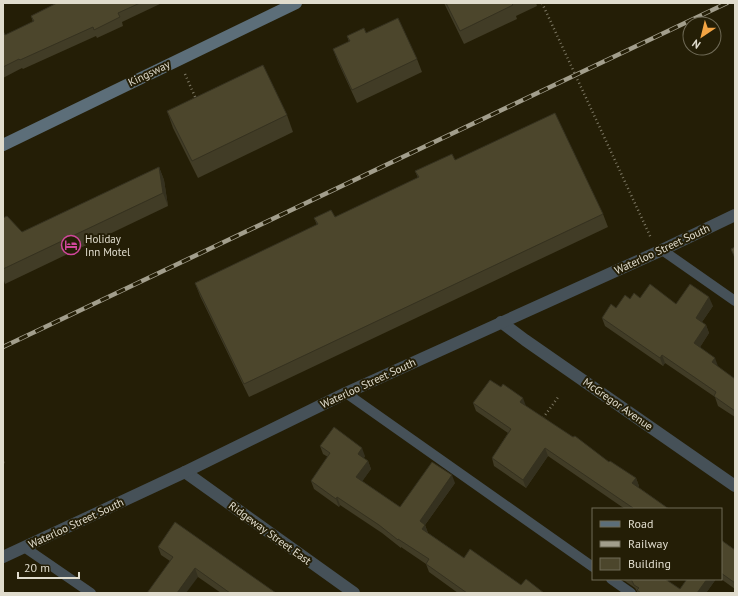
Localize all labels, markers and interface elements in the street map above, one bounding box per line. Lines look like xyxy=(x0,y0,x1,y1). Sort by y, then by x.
north arrow xyxy=(682,16,722,56)
text: N xyxy=(689,36,703,52)
street label: Kingsway xyxy=(126,56,173,89)
street label: Waterloo Street South xyxy=(612,221,712,277)
place label: Holiday Inn Motel xyxy=(85,232,131,259)
hotel icon: Holiday Inn Motel xyxy=(60,234,82,256)
street label: Waterloo Street South xyxy=(318,355,418,411)
street label: McGregor Avenue xyxy=(580,375,656,434)
street label: Waterloo Street South xyxy=(26,495,126,551)
street label: Ridgeway Street East xyxy=(226,498,314,568)
legend xyxy=(592,508,722,580)
text: Road xyxy=(628,516,653,531)
text: Railway xyxy=(628,536,668,551)
scale bar xyxy=(18,554,79,580)
text: Building xyxy=(628,556,671,571)
text: 20 m xyxy=(24,560,50,575)

